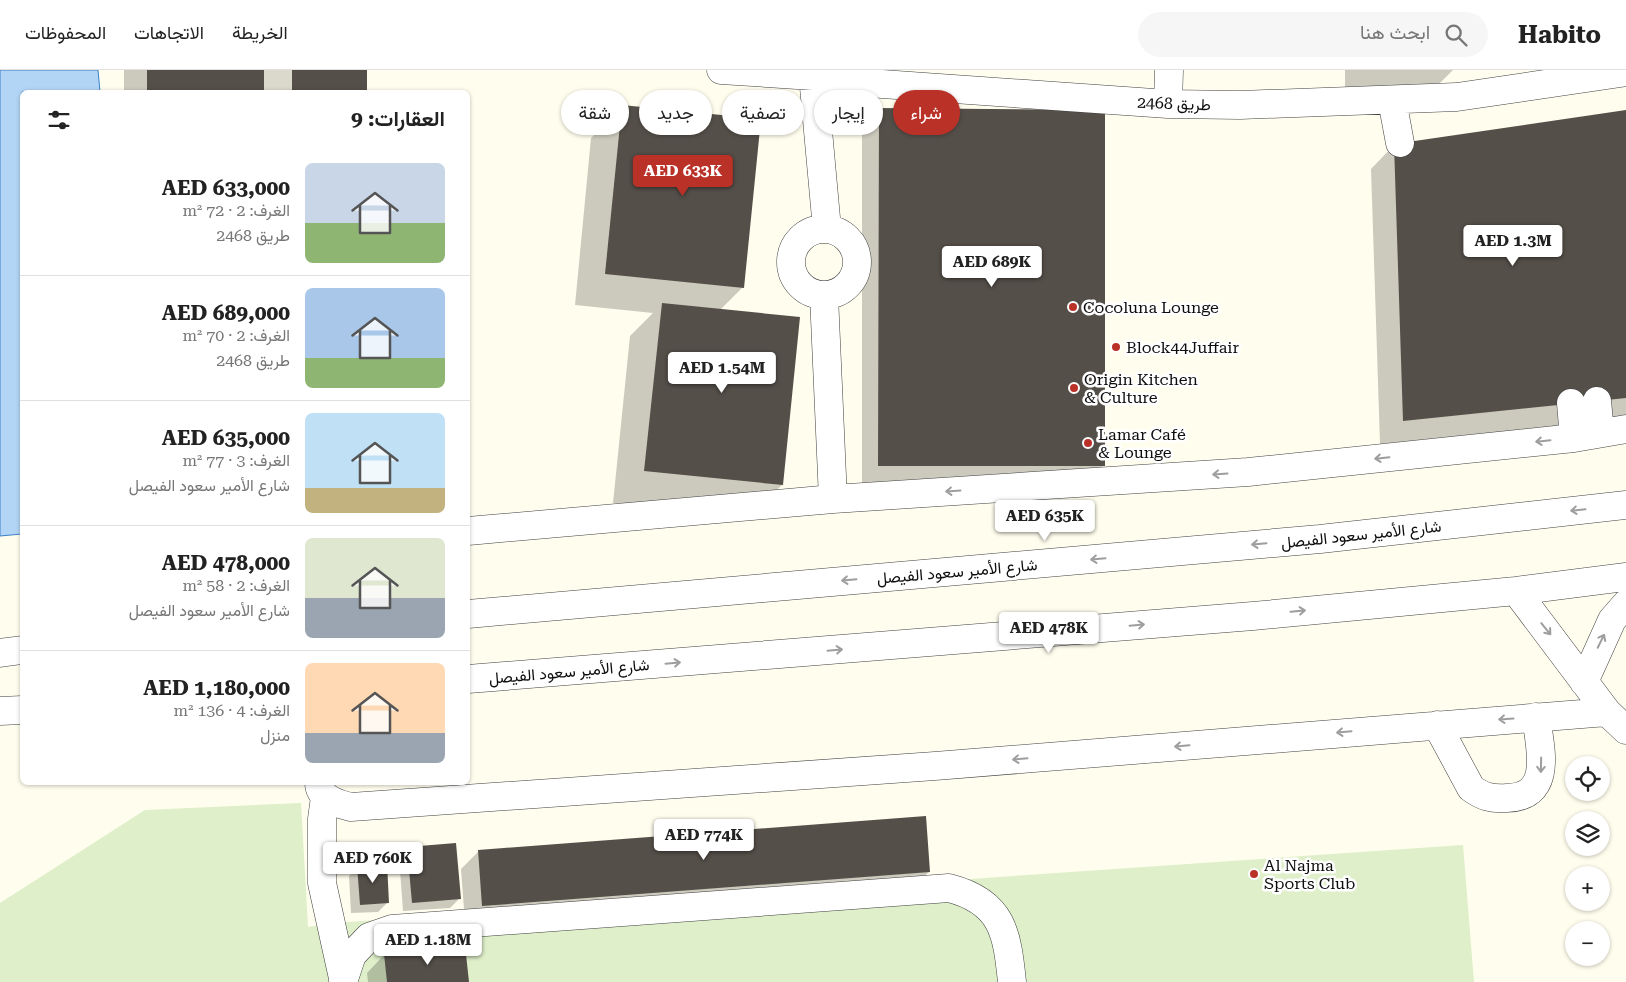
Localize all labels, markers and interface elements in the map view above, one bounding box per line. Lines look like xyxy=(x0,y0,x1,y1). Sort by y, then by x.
search box xyxy=(1138,12,1488,57)
text: ابحث هنا xyxy=(1360,21,1430,44)
icon: search xyxy=(1442,21,1470,49)
text: Habito xyxy=(1518,21,1601,49)
text: المحفوظات xyxy=(25,22,106,43)
text: الاتجاهات xyxy=(134,22,204,43)
text: الخريطة xyxy=(232,22,288,43)
chip: شقة xyxy=(561,90,629,135)
chip: جديد xyxy=(639,90,712,135)
chip: تصفية xyxy=(722,90,804,135)
chip: إيجار xyxy=(814,90,883,135)
chip: شراء xyxy=(893,90,960,135)
street label: طريق 2468 xyxy=(1137,93,1211,115)
icon: filters xyxy=(45,106,73,134)
text: العقارات: 9 xyxy=(351,107,445,131)
pin: AED 633K xyxy=(631,154,735,197)
text: AED 633K xyxy=(644,161,722,180)
text: AED 633,000 xyxy=(162,176,290,200)
icon: home xyxy=(345,183,405,243)
text: الغرف: 2 · 72 m² xyxy=(183,201,290,220)
pin: AED 1.3M xyxy=(1461,224,1565,267)
text: طريق 2468 xyxy=(216,226,290,245)
text: AED 1.3M xyxy=(1474,231,1552,250)
pin: AED 689K xyxy=(940,246,1044,288)
text: AED 689K xyxy=(953,252,1031,271)
place label: Cocoluna Lounge xyxy=(1083,298,1219,317)
text: AED 689,000 xyxy=(162,301,290,325)
marker: Cocoluna Lounge xyxy=(1067,301,1079,313)
icon: home xyxy=(345,308,405,368)
text: الغرف: 2 · 70 m² xyxy=(183,326,290,345)
place label: Block44Juffair xyxy=(1126,338,1239,357)
marker: Block44Juffair xyxy=(1110,341,1122,353)
text: طريق 2468 xyxy=(216,351,290,370)
pin: AED 1.54M xyxy=(665,352,779,394)
text: AED 1.54M xyxy=(679,358,765,377)
place label: Origin Kitchen & Culture xyxy=(1084,370,1198,407)
marker: Origin Kitchen & Culture xyxy=(1068,382,1080,394)
place label: Lamar Café & Lounge xyxy=(1098,425,1186,462)
text: AED 635,000 xyxy=(162,426,290,450)
icon: home xyxy=(345,433,405,493)
one-way arrow xyxy=(1536,436,1552,446)
marker: Lamar Café & Lounge xyxy=(1082,437,1094,449)
text: الغرف: 3 · 77 m² xyxy=(183,451,290,470)
one-way arrow xyxy=(1374,453,1390,463)
one-way arrow xyxy=(1212,469,1228,478)
text: شارع الأمير سعود الفيصل xyxy=(129,476,290,495)
one-way arrow xyxy=(945,487,961,496)
pin: AED 635K xyxy=(993,500,1097,542)
one-way arrow xyxy=(1570,505,1586,515)
text: AED 635K xyxy=(1006,506,1084,525)
street label: شارع الأمير سعود الفيصل xyxy=(1280,517,1442,554)
one-way arrow xyxy=(1252,540,1268,549)
text: AED 478,000 xyxy=(162,551,290,575)
one-way arrow xyxy=(1090,554,1106,563)
street label: شارع الأمير سعود الفيصل xyxy=(876,555,1038,590)
icon: home xyxy=(345,558,405,618)
text: الغرف: 2 · 58 m² xyxy=(183,576,290,595)
one-way arrow xyxy=(841,576,857,585)
text: شارع الأمير سعود الفيصل xyxy=(129,601,290,620)
one-way arrow xyxy=(1290,606,1306,616)
pin: AED 478K xyxy=(997,612,1101,654)
text: AED 478K xyxy=(1010,618,1088,637)
one-way arrow xyxy=(1128,621,1144,630)
one-way arrow xyxy=(1541,623,1552,636)
one-way arrow xyxy=(1597,634,1607,649)
one-way arrow xyxy=(827,645,843,654)
street label: شارع الأمير سعود الفيصل xyxy=(488,655,650,690)
one-way arrow xyxy=(665,658,681,667)
text: AED 1,180,000 xyxy=(143,676,290,700)
icon: home xyxy=(345,683,405,743)
text: الغرف: 4 · 136 m² xyxy=(174,701,290,720)
one-way arrow xyxy=(1498,714,1514,724)
text: منزل xyxy=(260,726,290,745)
one-way arrow xyxy=(1336,727,1352,737)
one-way arrow xyxy=(1174,741,1190,750)
one-way arrow xyxy=(1012,754,1028,764)
map controls xyxy=(1565,756,1610,966)
button: locate xyxy=(1565,756,1610,801)
one-way arrow xyxy=(1536,757,1545,773)
button: layers xyxy=(1565,811,1610,856)
pin: AED 774K xyxy=(652,818,756,861)
text: AED 774K xyxy=(665,825,743,844)
pin: AED 760K xyxy=(321,842,425,884)
text: AED 760K xyxy=(334,848,412,867)
place label: Al Najma Sports Club xyxy=(1264,856,1355,893)
button: + xyxy=(1565,866,1610,911)
marker: Al Najma Sports Club xyxy=(1248,868,1260,880)
button: − xyxy=(1565,921,1610,966)
pin: AED 1.18M xyxy=(371,924,485,966)
text: AED 1.18M xyxy=(385,930,471,949)

